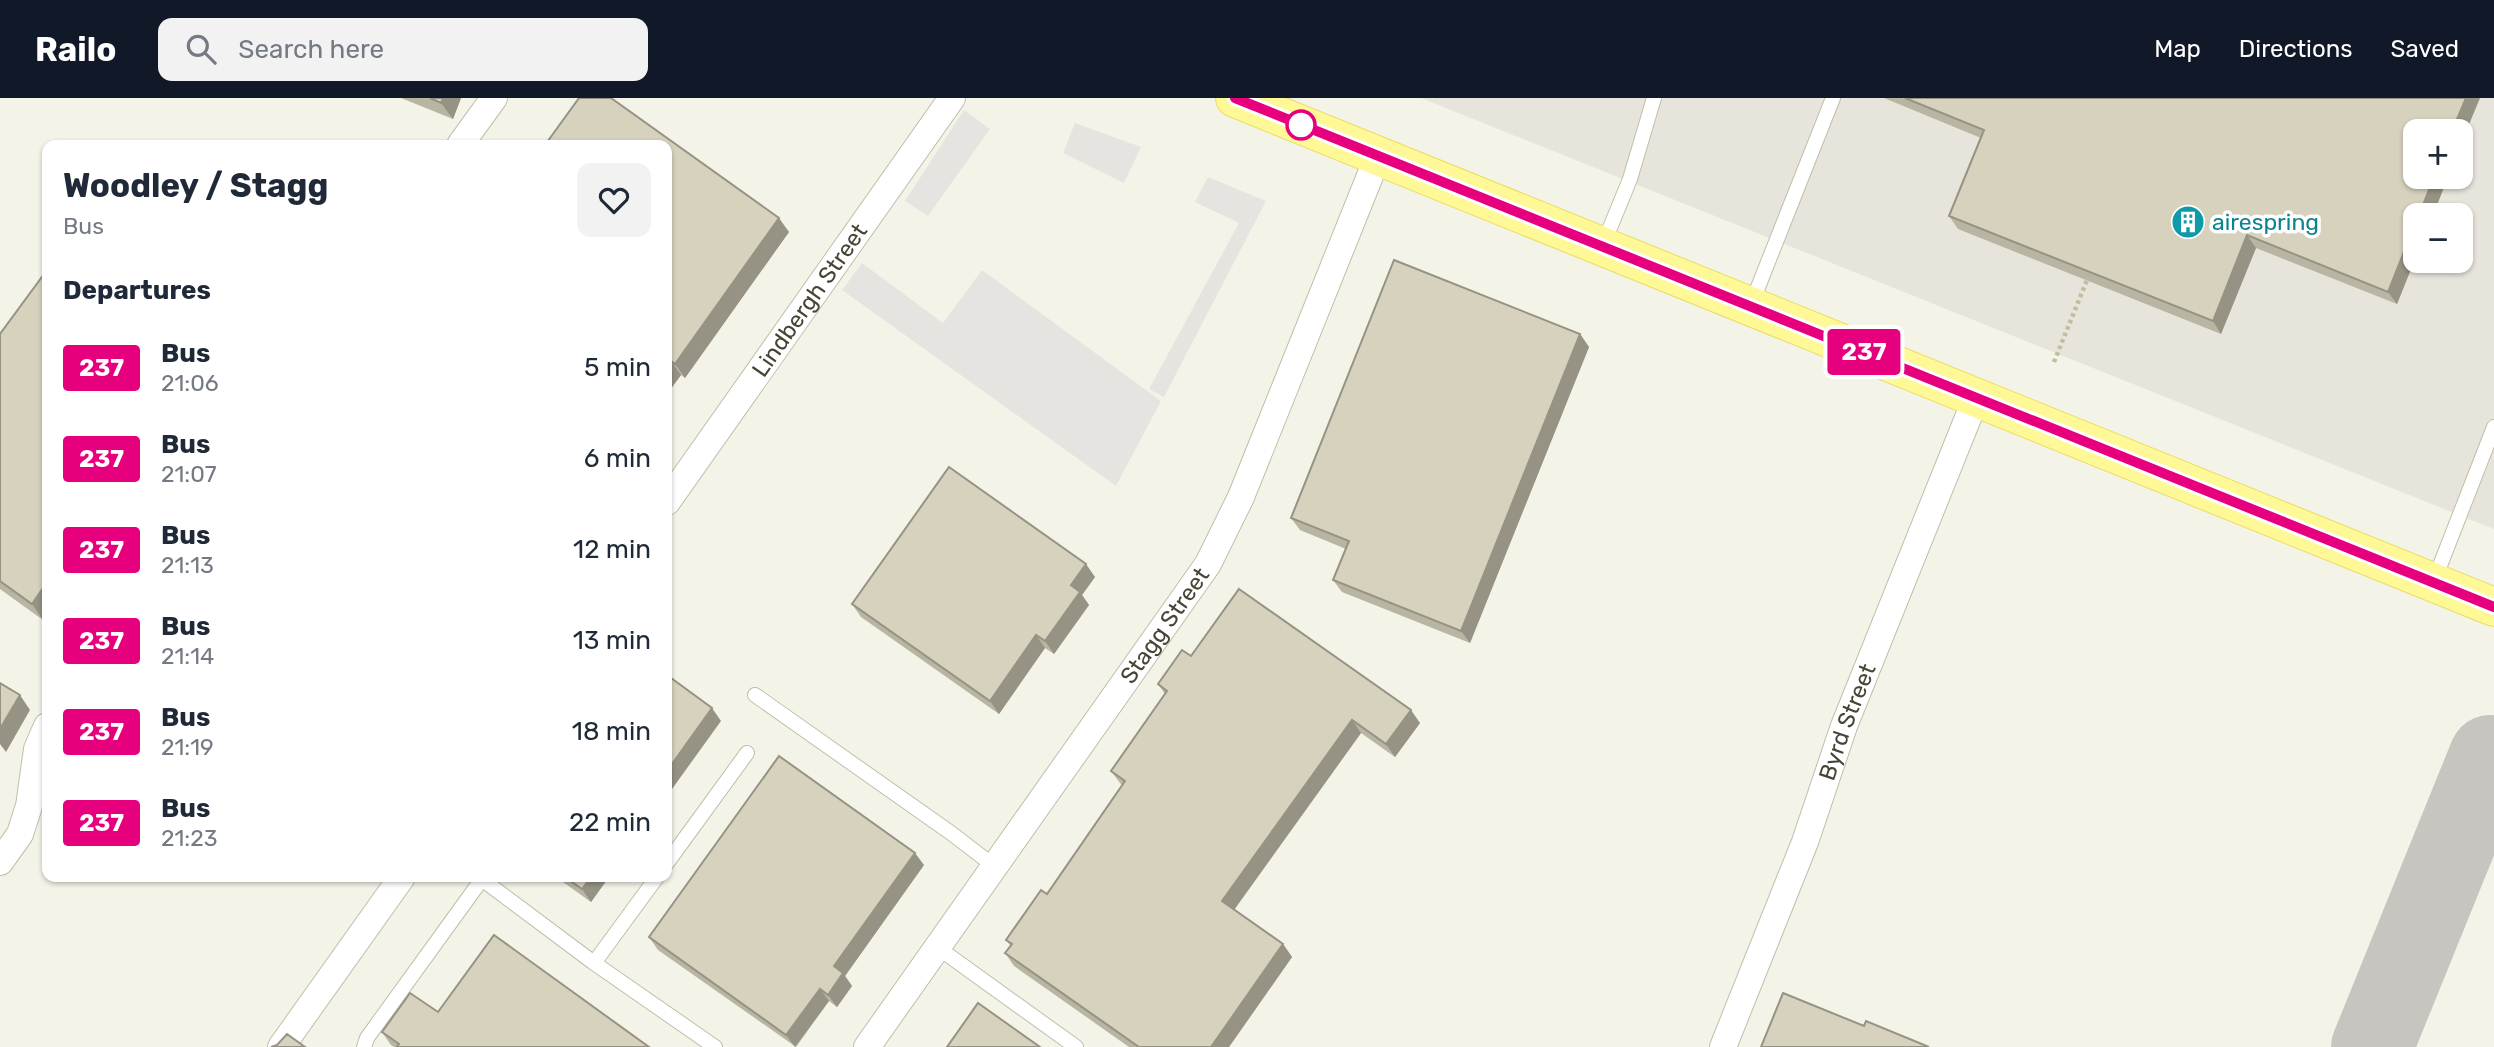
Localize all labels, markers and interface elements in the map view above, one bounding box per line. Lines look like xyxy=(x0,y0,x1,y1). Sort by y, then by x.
search box xyxy=(158,18,648,81)
text: Railo xyxy=(35,30,116,69)
icon: search xyxy=(182,30,220,68)
text: Search here xyxy=(238,34,384,65)
text: Map xyxy=(2154,35,2201,63)
text: Directions xyxy=(2239,35,2352,63)
text: Saved xyxy=(2390,35,2459,63)
unlabelled marker xyxy=(1286,110,1316,140)
map controls xyxy=(2403,119,2473,273)
button: + xyxy=(2403,119,2473,189)
button: heart xyxy=(577,163,651,237)
text: Woodley / Stagg xyxy=(63,166,328,205)
building icon: airespring xyxy=(2169,203,2207,241)
button: − xyxy=(2403,203,2473,273)
place label: airespring xyxy=(2212,208,2319,236)
text: Bus xyxy=(63,212,104,240)
street label: Lindbergh Street xyxy=(746,218,873,382)
text: Departures xyxy=(63,275,211,306)
line badge: 237 xyxy=(1824,329,1904,375)
text: Bus xyxy=(161,338,210,369)
text: 237 xyxy=(1841,338,1887,366)
text: 5 min xyxy=(584,352,651,383)
text: 237 xyxy=(79,354,124,382)
text: 21:06 xyxy=(161,369,219,397)
text: Bus xyxy=(161,429,210,460)
text: 6 min xyxy=(584,443,651,474)
text: 237 xyxy=(79,445,124,473)
text: 21:07 xyxy=(161,460,217,488)
text: Bus xyxy=(161,520,210,551)
text: 12 min xyxy=(573,534,651,565)
text: 237 xyxy=(79,536,124,564)
text: 21:13 xyxy=(161,551,214,579)
street label: Stagg Street xyxy=(1114,562,1215,689)
text: Bus xyxy=(161,611,210,642)
text: 13 min xyxy=(573,625,651,656)
text: 237 xyxy=(79,627,124,655)
text: 21:14 xyxy=(161,642,214,670)
street label: Byrd Street xyxy=(1813,659,1882,784)
text: Bus xyxy=(161,702,210,733)
text: 18 min xyxy=(572,716,651,747)
text: 237 xyxy=(79,718,124,746)
text: 21:19 xyxy=(161,733,214,761)
text: Bus xyxy=(161,793,210,824)
text: 22 min xyxy=(569,807,651,838)
text: 237 xyxy=(79,809,124,837)
text: 21:23 xyxy=(161,824,218,852)

